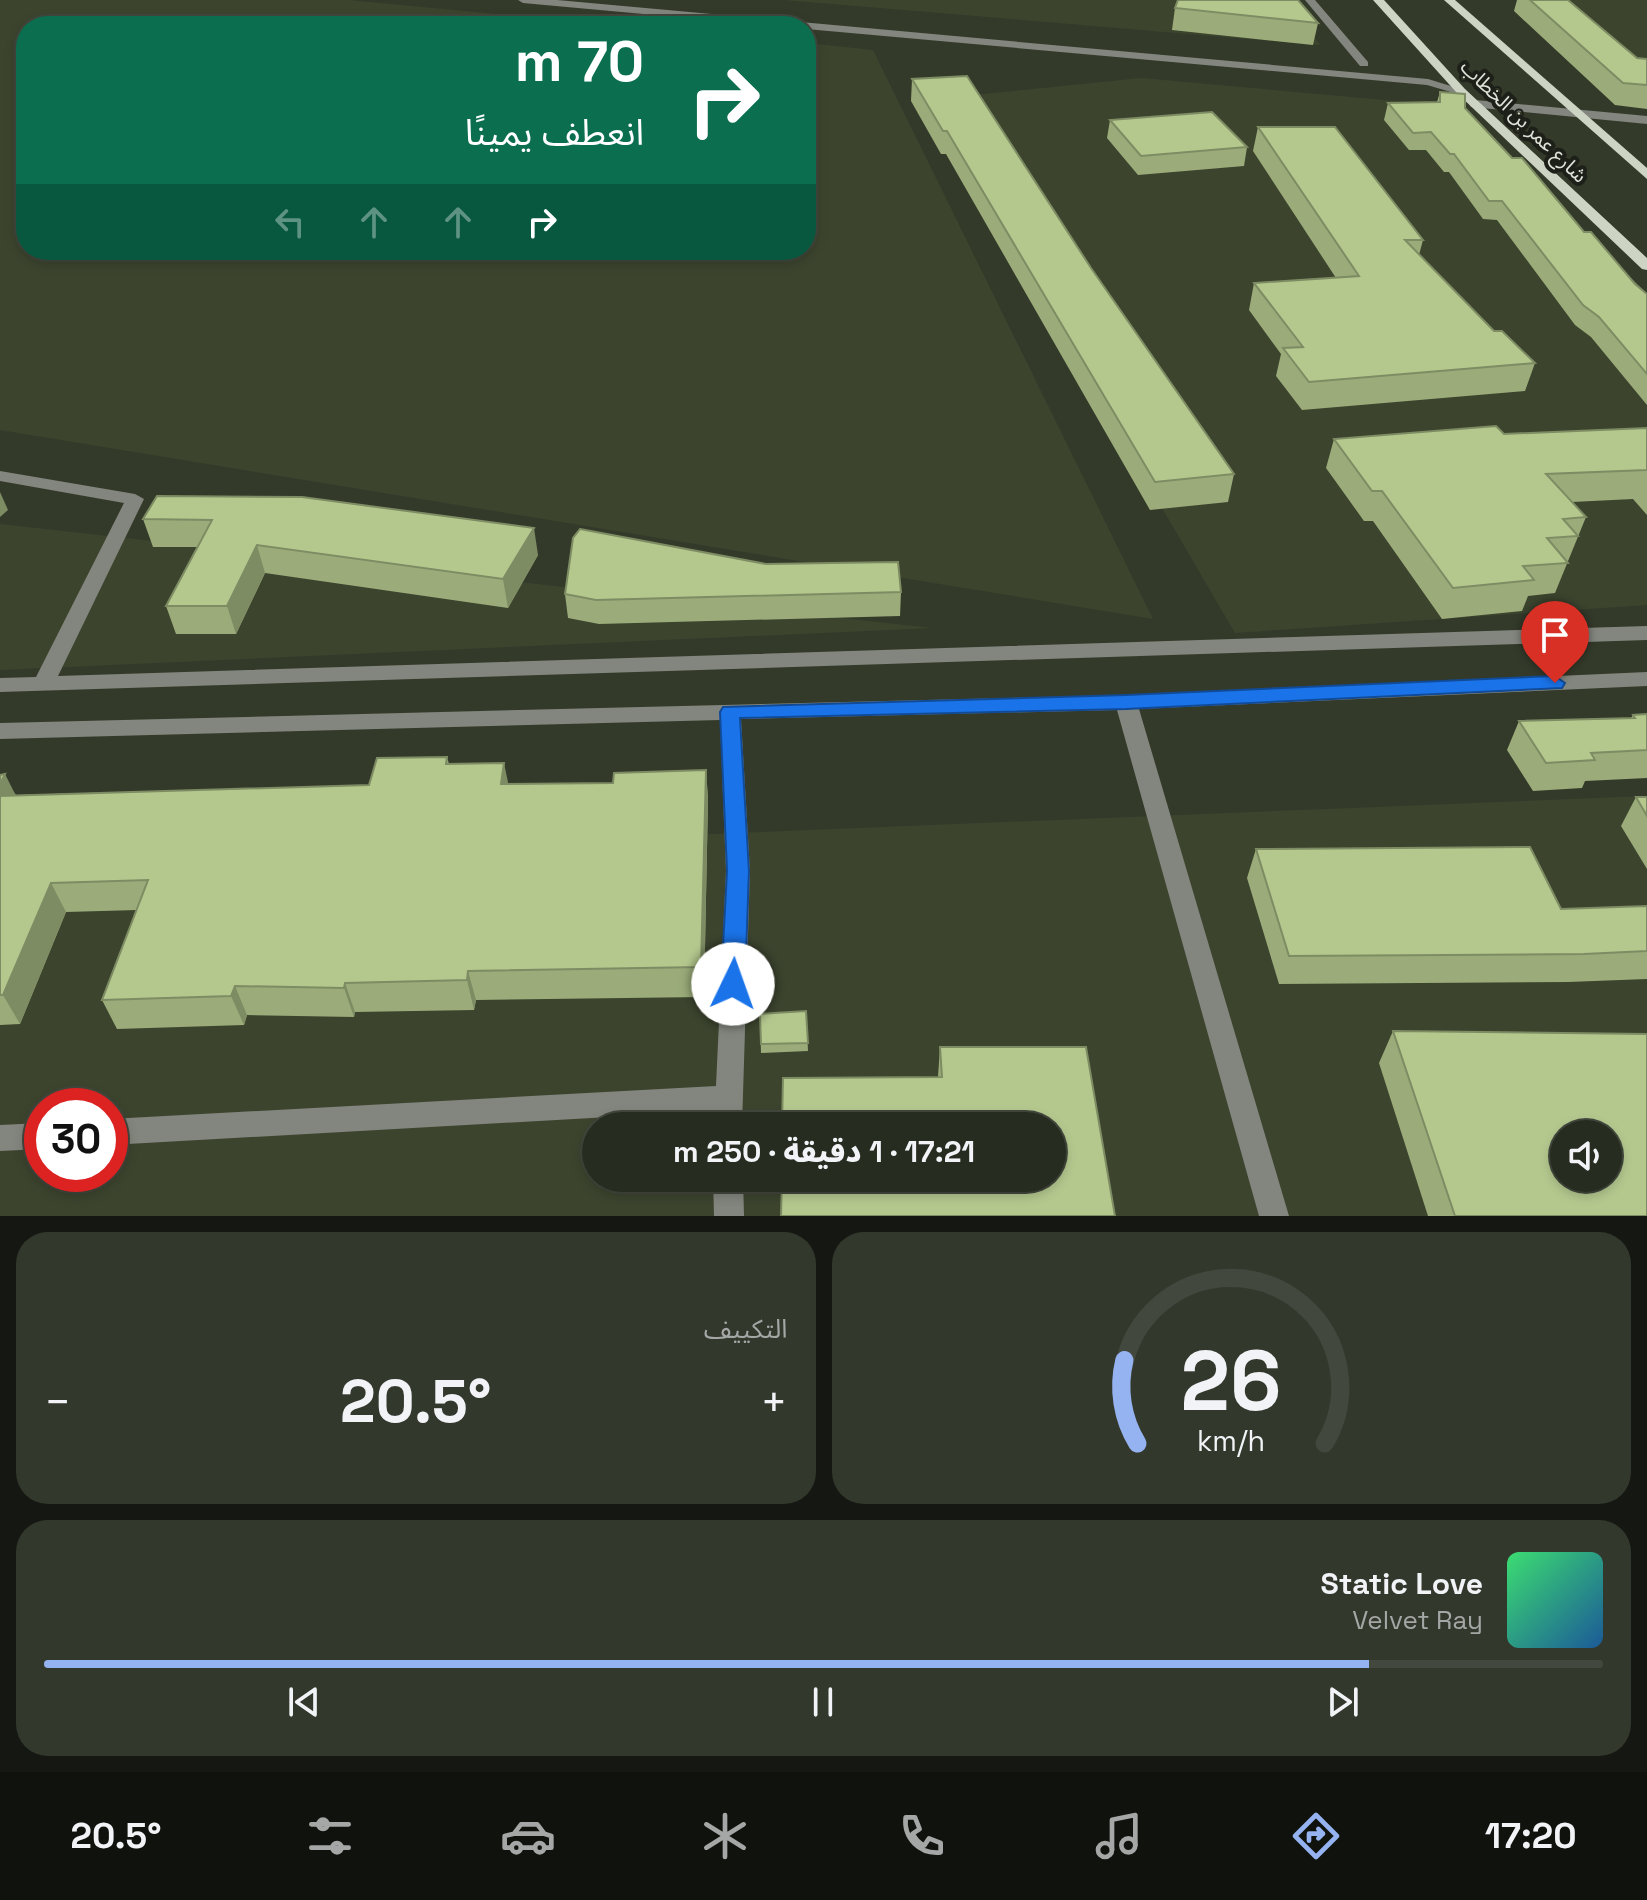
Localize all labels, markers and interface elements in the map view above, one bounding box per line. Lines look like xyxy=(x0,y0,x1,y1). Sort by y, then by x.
text: 70 m xyxy=(515,26,644,97)
icon: right xyxy=(672,48,776,152)
street label: شارع عمر بن الخطاب xyxy=(1454,54,1593,190)
text: انعطف يمينًا xyxy=(465,110,644,156)
icon: left xyxy=(268,200,312,244)
icon: ahead xyxy=(352,200,396,244)
icon: ahead xyxy=(436,200,480,244)
icon: right xyxy=(520,200,564,244)
pin xyxy=(1521,601,1589,683)
icon: arrive xyxy=(1533,613,1577,657)
position arrow xyxy=(691,942,775,1026)
speed limit sign: 30 xyxy=(24,1088,128,1192)
map controls xyxy=(1550,1120,1622,1192)
button: sound xyxy=(1550,1120,1622,1192)
text: 17:21 · 1 دقيقة · 250 m xyxy=(673,1132,975,1171)
text: التكييف xyxy=(704,1312,788,1346)
text: 26 xyxy=(1181,1328,1282,1434)
text: 20.5° xyxy=(340,1363,491,1440)
text: − xyxy=(44,1374,71,1430)
text: + xyxy=(760,1374,787,1430)
text: km/h xyxy=(1197,1423,1265,1459)
text: Static Love xyxy=(1320,1564,1483,1603)
text: Velvet Ray xyxy=(1352,1603,1483,1637)
icon: previous xyxy=(282,1680,326,1724)
icon: pause xyxy=(801,1680,845,1724)
icon: next xyxy=(1321,1680,1365,1724)
icon: filters xyxy=(302,1808,358,1864)
icon: car xyxy=(500,1808,556,1864)
icon: climate xyxy=(697,1808,753,1864)
icon: phone xyxy=(894,1808,950,1864)
icon: music xyxy=(1091,1808,1147,1864)
icon: directions xyxy=(1288,1808,1344,1864)
text: 20.5° xyxy=(71,1813,161,1859)
text: 17:20 xyxy=(1485,1813,1576,1859)

